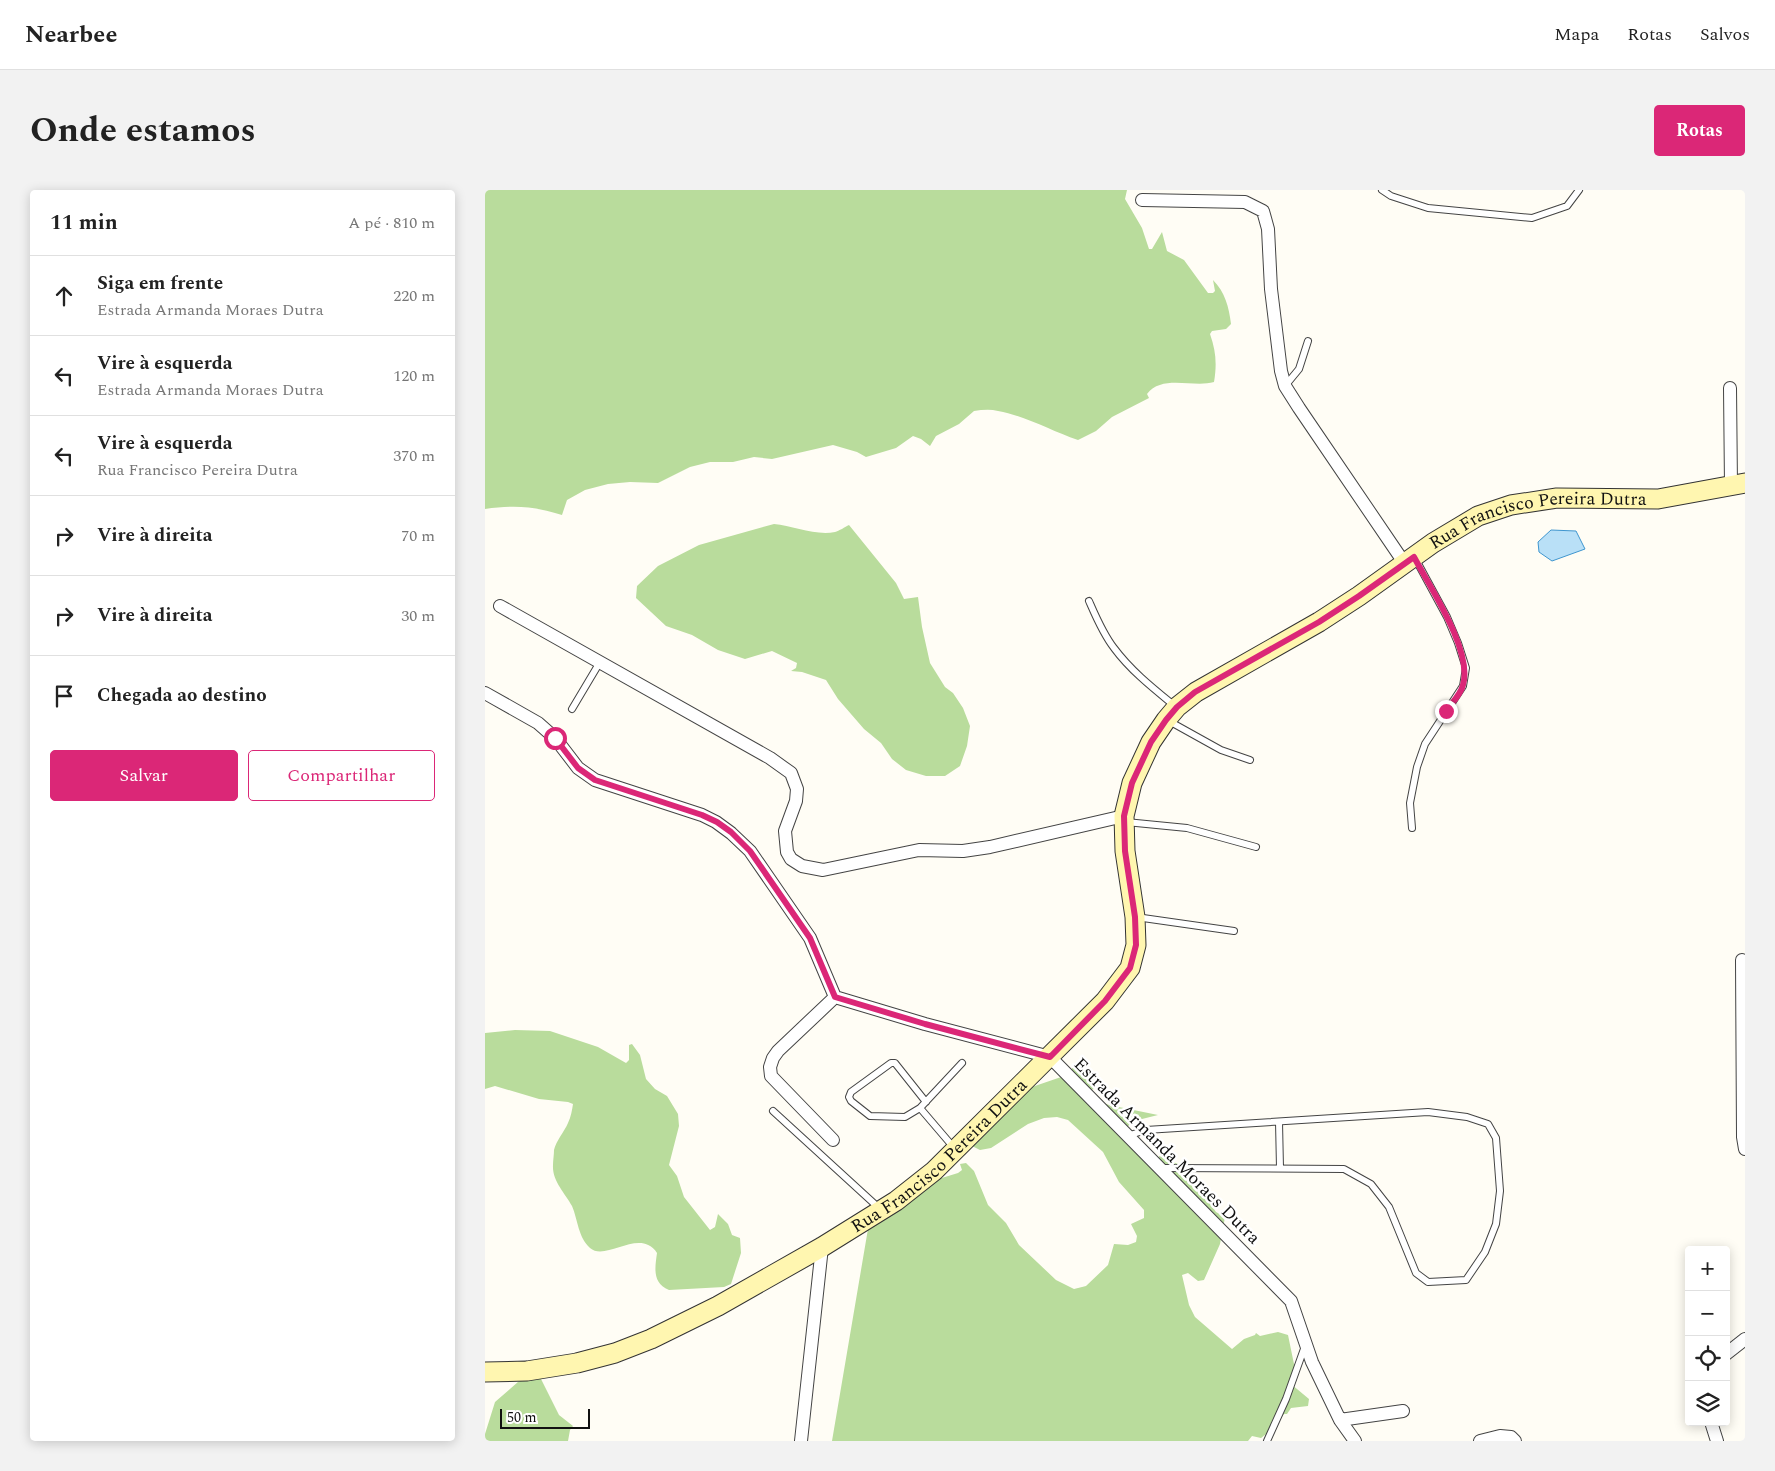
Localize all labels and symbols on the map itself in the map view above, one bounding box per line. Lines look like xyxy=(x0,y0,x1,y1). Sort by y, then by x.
street label: Rua Francisco Pereira Dutra xyxy=(1424,485,1647,556)
route end xyxy=(1435,700,1458,723)
route start xyxy=(544,727,567,750)
street label: Estrada Armanda Moraes Dutra xyxy=(1067,1051,1267,1251)
street label: Rua Francisco Pereira Dutra xyxy=(846,1072,1034,1239)
scale bar xyxy=(500,1406,590,1429)

